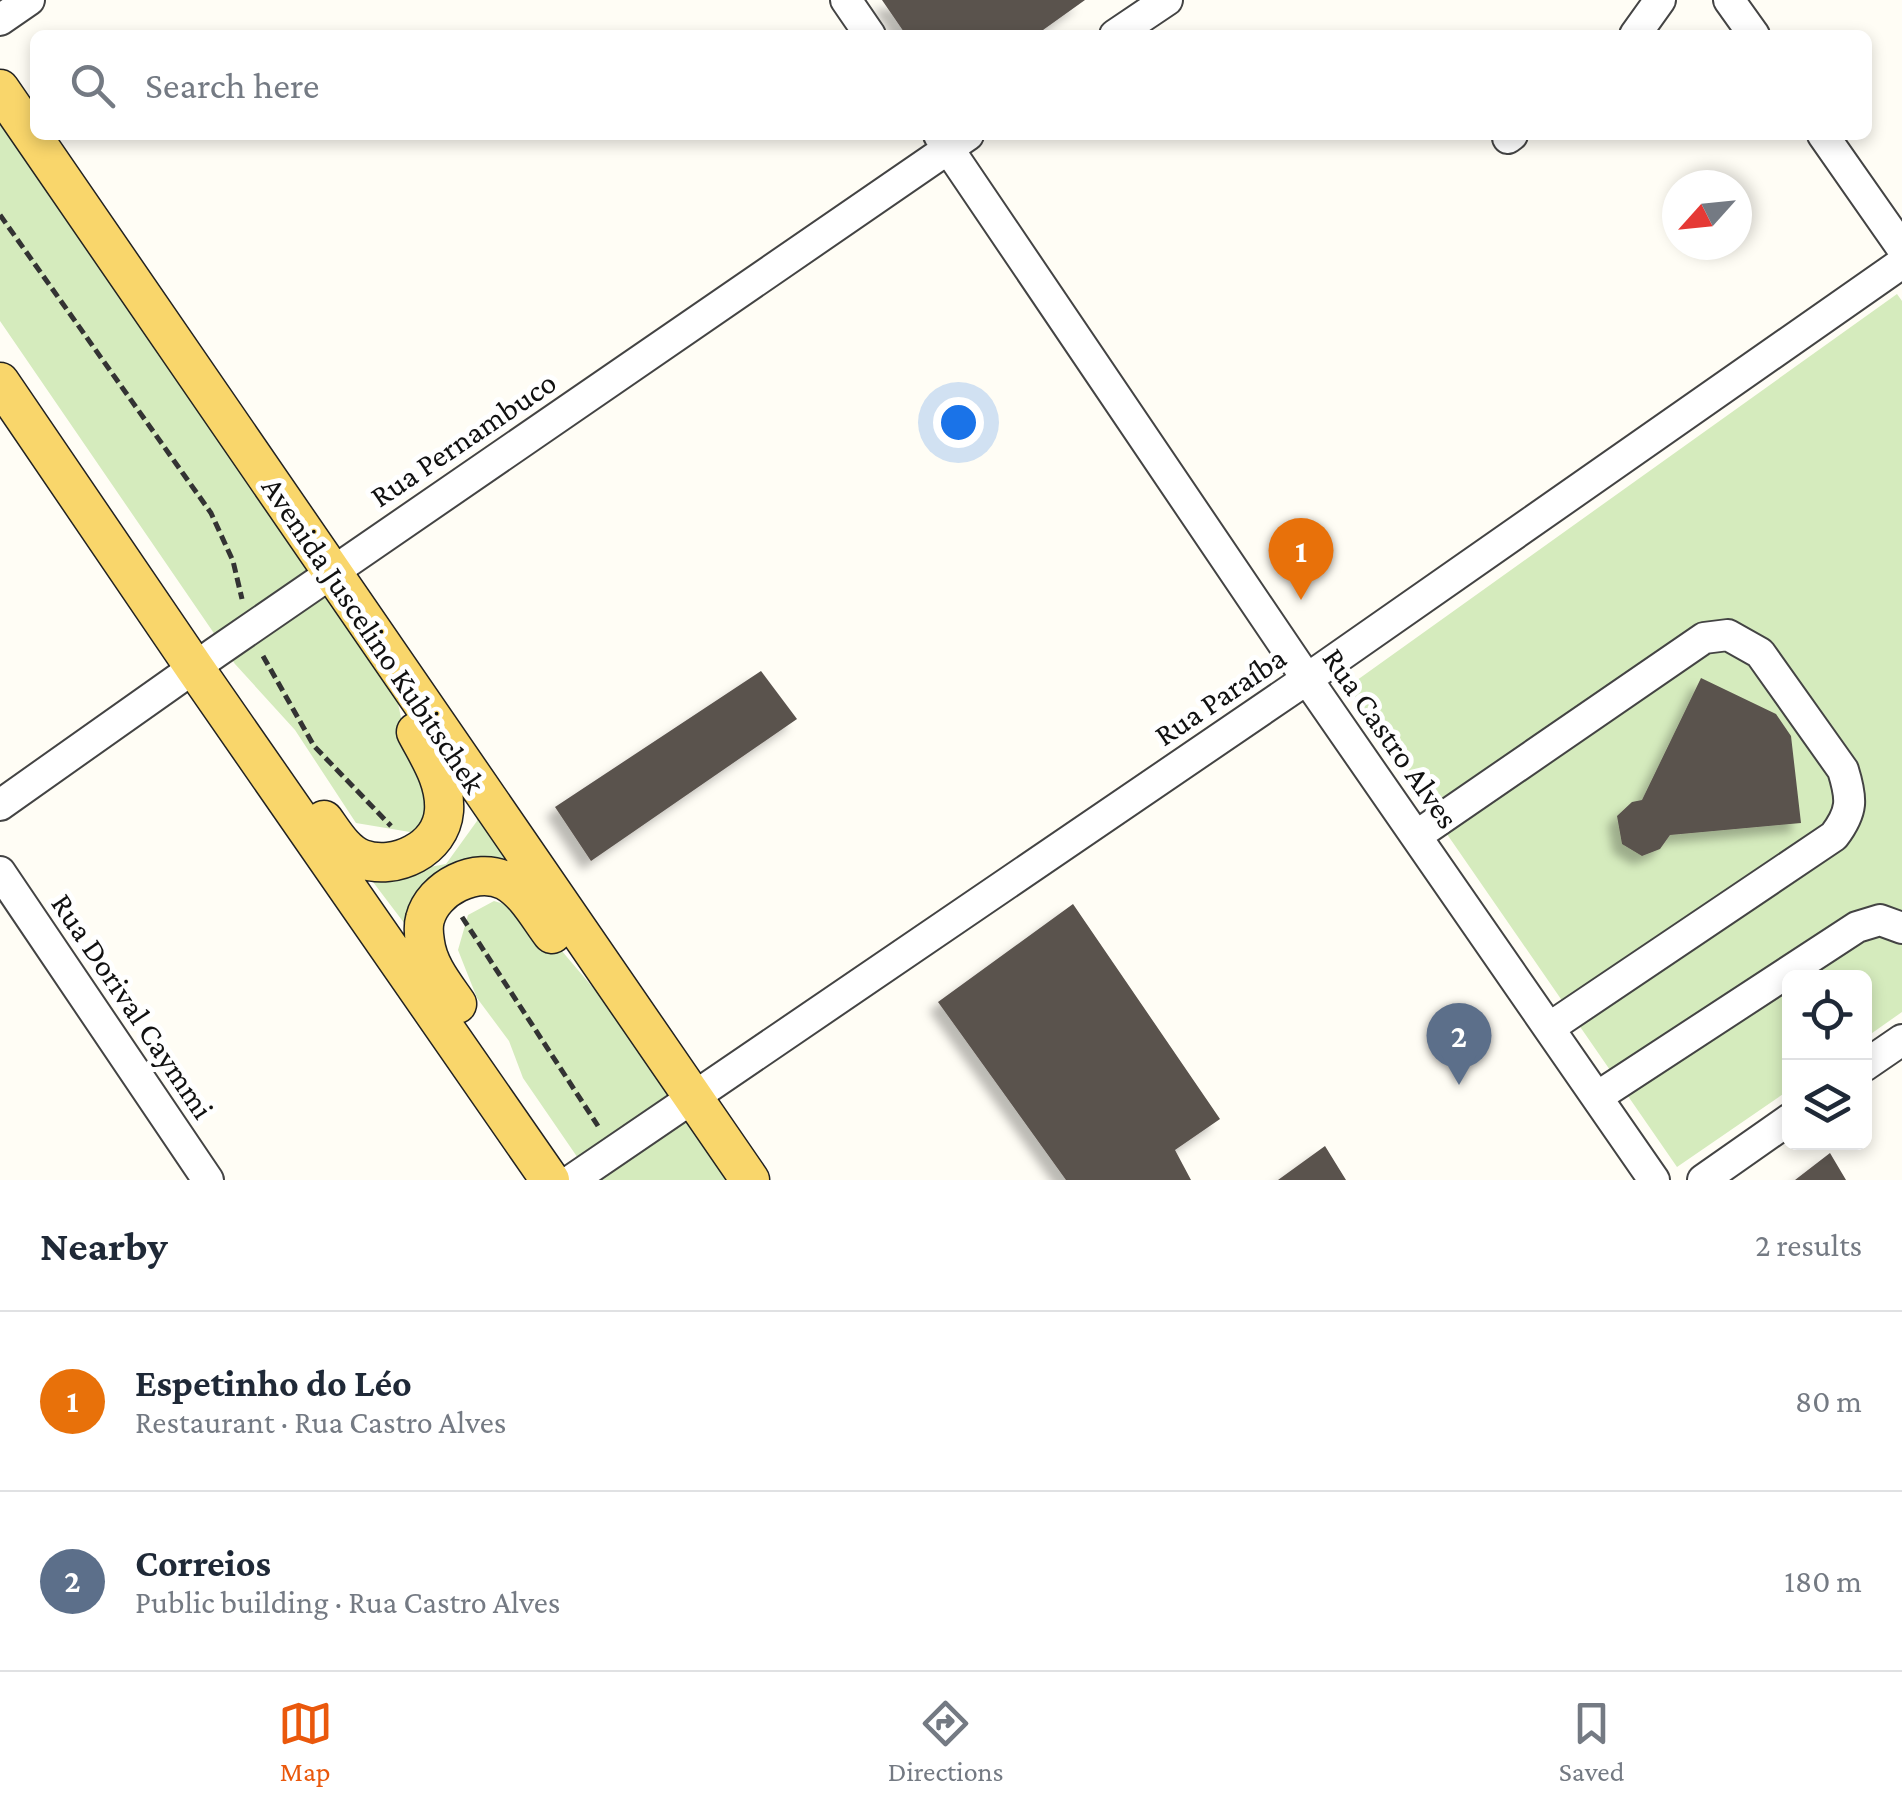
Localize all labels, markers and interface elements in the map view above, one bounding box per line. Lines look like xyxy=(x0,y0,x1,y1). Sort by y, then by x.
search box xyxy=(30,30,1872,140)
icon: search xyxy=(65,58,120,113)
text: Search here xyxy=(145,64,319,106)
north arrow xyxy=(1662,170,1752,260)
street label: Rua Pernambuco xyxy=(363,364,563,514)
your location xyxy=(933,397,984,448)
street label: Avenida Juscelino Kubitschek xyxy=(255,470,494,801)
pin: 1 xyxy=(1268,518,1334,600)
street label: Rua Paraíba xyxy=(1147,639,1293,753)
street label: Rua Castro Alves xyxy=(1315,641,1467,835)
street label: Rua Dorival Caymmi xyxy=(44,887,222,1125)
map controls xyxy=(1782,970,1872,1150)
button: locate xyxy=(1782,970,1872,1060)
pin: 2 xyxy=(1426,1002,1492,1085)
button: layers xyxy=(1782,1060,1872,1150)
text: Nearby xyxy=(40,1222,168,1269)
text: 2 results xyxy=(1755,1227,1862,1263)
text: Espetinho do Léo xyxy=(135,1362,412,1404)
text: 1 xyxy=(67,1383,78,1419)
text: 80 m xyxy=(1795,1383,1862,1419)
text: Restaurant · Rua Castro Alves xyxy=(135,1404,506,1440)
text: Correios xyxy=(135,1542,271,1584)
text: 2 xyxy=(64,1563,81,1599)
text: 180 m xyxy=(1784,1563,1862,1599)
text: Public building · Rua Castro Alves xyxy=(135,1584,560,1620)
tab: Map xyxy=(278,1696,333,1787)
tab: Directions xyxy=(888,1696,1004,1787)
tab: Saved xyxy=(1559,1696,1624,1787)

